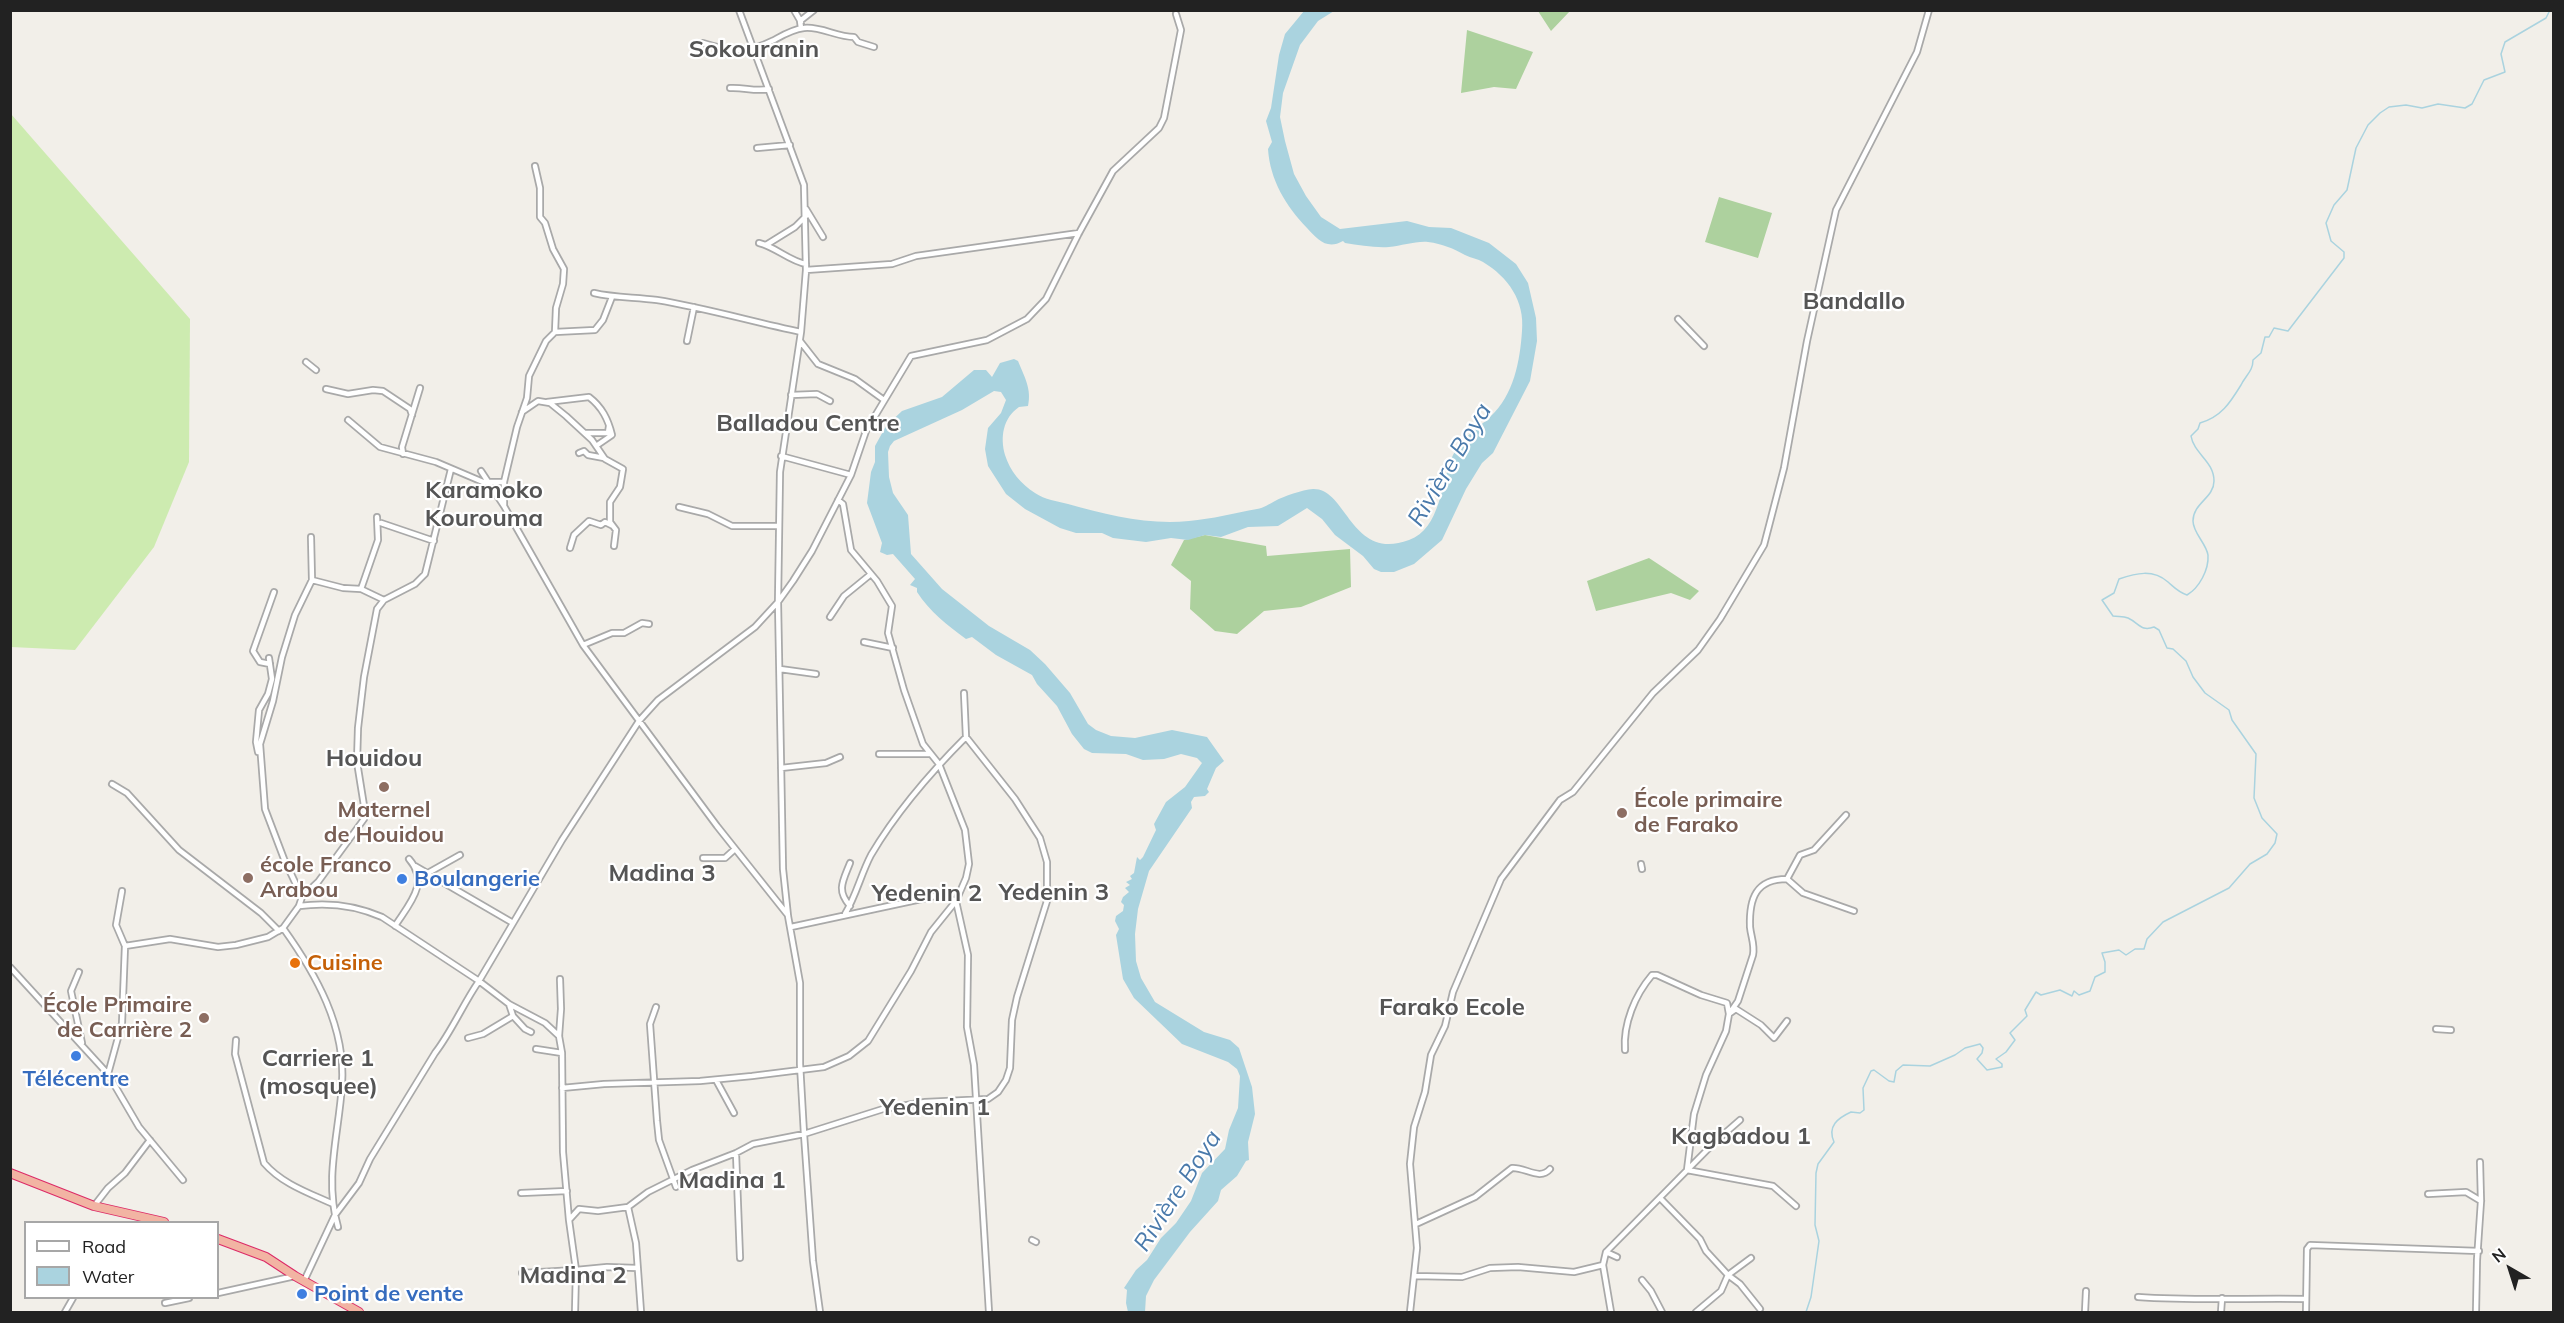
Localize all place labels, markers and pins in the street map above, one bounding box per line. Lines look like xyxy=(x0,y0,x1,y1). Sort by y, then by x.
marker: Maternel de Houidou xyxy=(377,780,391,794)
place label: École primaire de Farako xyxy=(1634,787,1782,838)
place label: Maternel de Houidou xyxy=(324,797,444,848)
marker: École primaire de Farako xyxy=(1615,806,1629,820)
place label: école Franco Arabou xyxy=(260,852,391,903)
place label: Boulangerie xyxy=(414,866,540,892)
marker: école Franco Arabou xyxy=(241,871,255,885)
marker: Boulangerie xyxy=(395,872,409,886)
place label: Cuisine xyxy=(307,950,383,976)
marker: Cuisine xyxy=(288,956,302,970)
place label: École Primaire de Carrière 2 xyxy=(43,992,192,1044)
marker: École Primaire de Carrière 2 xyxy=(197,1011,211,1025)
marker: Télécentre xyxy=(69,1049,83,1063)
place label: Télécentre xyxy=(23,1066,129,1092)
place label: Point de vente xyxy=(314,1281,464,1307)
marker: Point de vente xyxy=(295,1287,309,1301)

